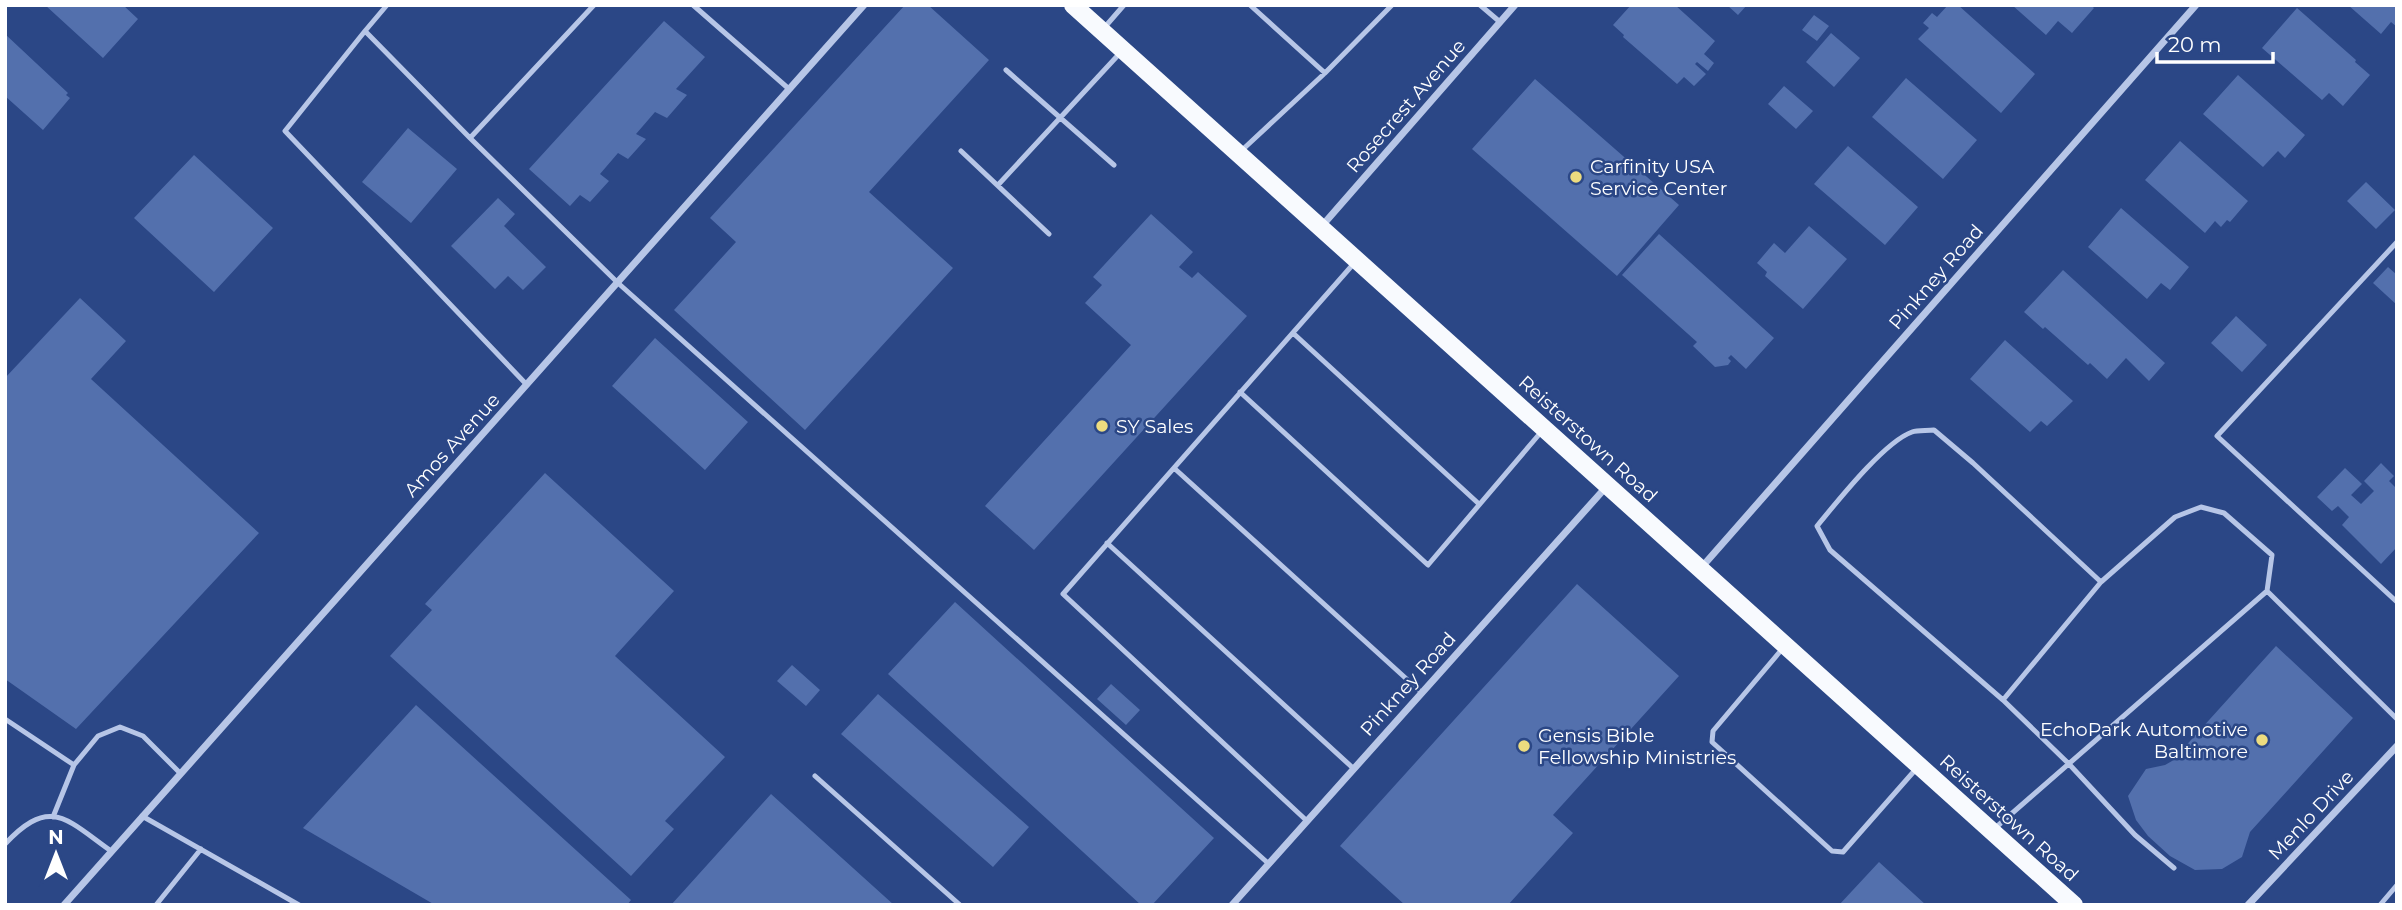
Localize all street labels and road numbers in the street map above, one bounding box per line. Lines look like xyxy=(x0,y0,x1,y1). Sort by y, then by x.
street label: Rosecrest Avenue xyxy=(1342,34,1470,178)
street label: Pinkney Road xyxy=(1884,220,1988,334)
street label: Reisterstown Road xyxy=(1514,371,1662,507)
street label: Amos Avenue xyxy=(399,388,505,502)
street label: Pinkney Road xyxy=(1355,627,1461,741)
street label: Reisterstown Road xyxy=(1935,750,2083,886)
street label: Menlo Drive xyxy=(2264,765,2358,865)

